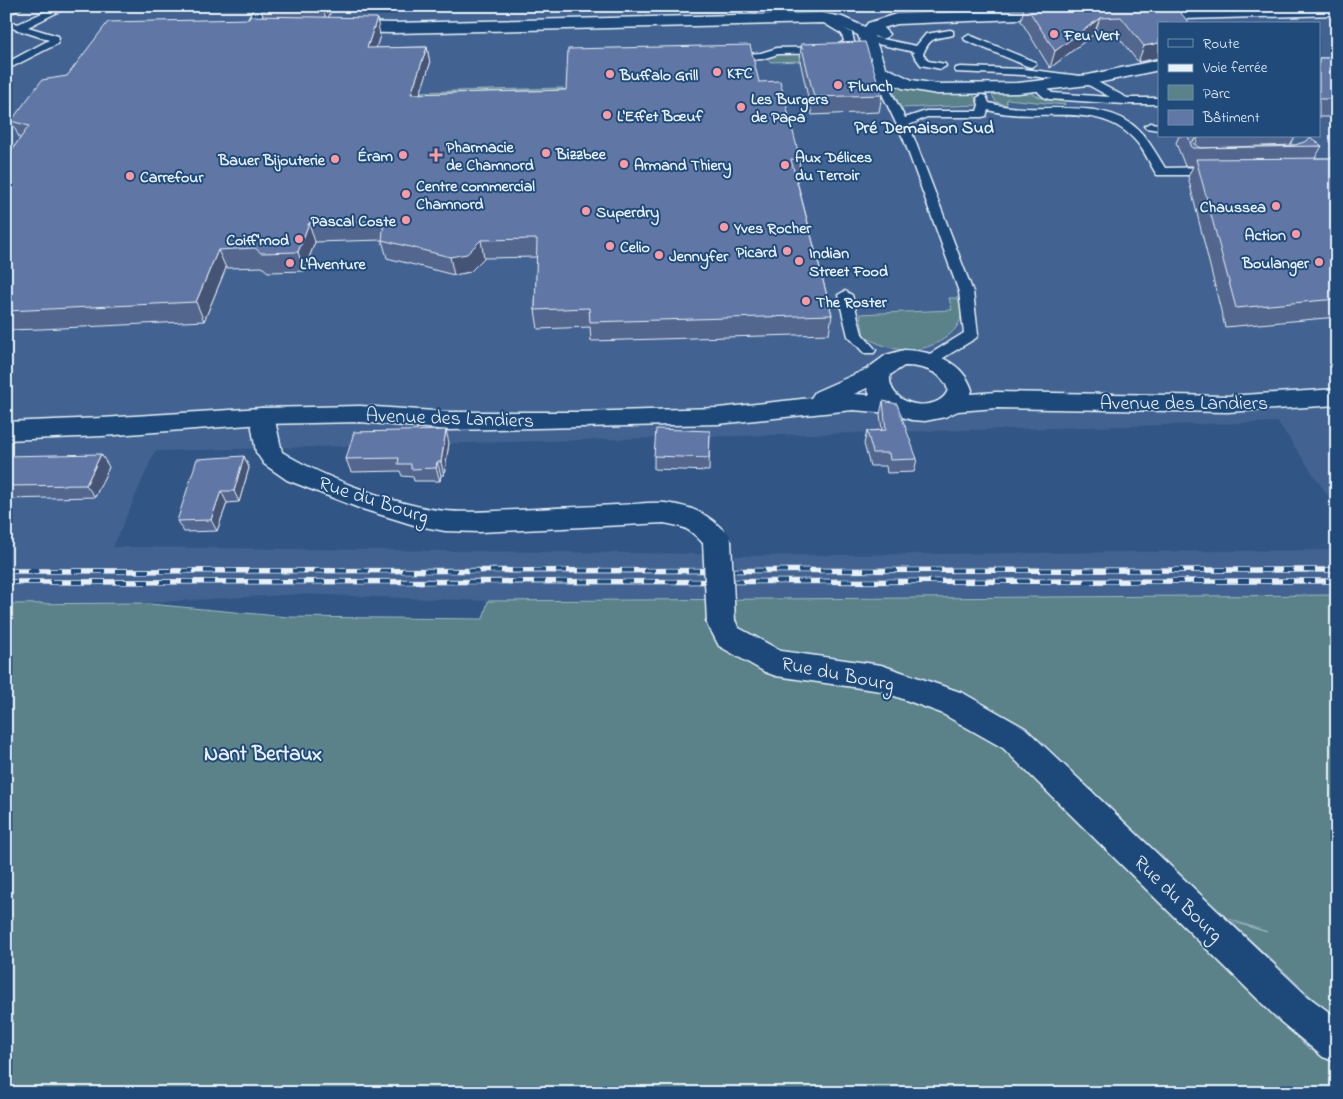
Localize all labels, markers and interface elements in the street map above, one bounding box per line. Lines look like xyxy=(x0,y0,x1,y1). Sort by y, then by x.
legend xyxy=(1158,22,1320,138)
place label: Feu Vert xyxy=(1063,24,1120,48)
marker: Feu Vert xyxy=(1048,28,1060,40)
text: Route xyxy=(1203,33,1240,55)
text: Voie ferrée xyxy=(1202,57,1268,79)
place label: KFC xyxy=(727,62,753,86)
place label: Buffalo Grill xyxy=(619,64,699,88)
marker: KFC xyxy=(711,66,723,78)
marker: Buffalo Grill xyxy=(604,68,616,80)
place label: Flunch xyxy=(847,75,893,99)
marker: Flunch xyxy=(832,79,844,91)
text: Parc xyxy=(1203,83,1231,105)
place label: Les Burgers de Papa xyxy=(751,88,829,130)
marker: Les Burgers de Papa xyxy=(735,101,747,113)
place label: L'Effet Bœuf xyxy=(617,105,704,129)
text: Bâtiment xyxy=(1202,107,1260,129)
marker: L'Effet Bœuf xyxy=(601,109,613,121)
district label: Pré Demaison Sud xyxy=(854,116,995,142)
place label: Pharmacie de Chamnord xyxy=(446,136,534,178)
place label: Bizzbee xyxy=(555,143,607,167)
place label: Éram xyxy=(357,145,394,169)
place label: Aux Délices du Terroir xyxy=(795,146,872,188)
marker: Bizzbee xyxy=(540,147,552,159)
place label: Bauer Bijouterie xyxy=(218,149,326,173)
marker: Éram xyxy=(397,149,409,161)
marker: Pharmacie de Chamnord xyxy=(430,149,442,161)
marker: Bauer Bijouterie xyxy=(329,153,341,165)
place label: Armand Thiery xyxy=(634,154,732,179)
marker: Armand Thiery xyxy=(618,158,630,170)
marker: Aux Délices du Terroir xyxy=(779,159,791,171)
place label: Carrefour xyxy=(140,166,204,190)
marker: Carrefour xyxy=(124,170,136,182)
place label: Centre commercial Chamnord xyxy=(416,175,535,217)
marker: Centre commercial Chamnord xyxy=(400,188,412,200)
place label: Chaussea xyxy=(1200,196,1266,220)
marker: Chaussea xyxy=(1270,200,1282,212)
place label: Superdry xyxy=(596,201,659,226)
marker: Superdry xyxy=(580,205,592,217)
place label: Pascal Coste xyxy=(311,210,397,234)
marker: Pascal Coste xyxy=(400,214,412,226)
place label: Yves Rocher xyxy=(733,217,812,241)
marker: Yves Rocher xyxy=(718,221,730,233)
place label: Action xyxy=(1245,224,1286,248)
marker: Action xyxy=(1290,228,1302,240)
place label: Coiff'mod xyxy=(226,229,289,253)
marker: Coiff'mod xyxy=(293,233,305,245)
place label: Celio xyxy=(620,236,650,260)
marker: Celio xyxy=(604,240,616,252)
place label: Picard xyxy=(736,241,777,265)
place label: Indian Street Food xyxy=(809,242,888,284)
place label: Jennyfer xyxy=(669,245,729,270)
marker: Picard xyxy=(781,245,793,257)
marker: Jennyfer xyxy=(653,249,665,261)
place label: Boulanger xyxy=(1241,252,1310,277)
place label: L'Aventure xyxy=(300,253,367,277)
marker: Indian Street Food xyxy=(793,255,805,267)
marker: Boulanger xyxy=(1313,256,1325,268)
marker: L'Aventure xyxy=(284,257,296,269)
place label: The Roster xyxy=(816,291,888,315)
marker: The Roster xyxy=(800,295,812,307)
street label: Avenue des Landiers xyxy=(1100,390,1268,419)
street label: Avenue des Landiers xyxy=(365,402,535,437)
street label: Rue du Bourg xyxy=(314,470,432,534)
street label: Rue du Bourg xyxy=(778,650,896,702)
district label: Nant Bertaux xyxy=(204,740,322,770)
street label: Rue du Bourg xyxy=(1125,850,1229,951)

